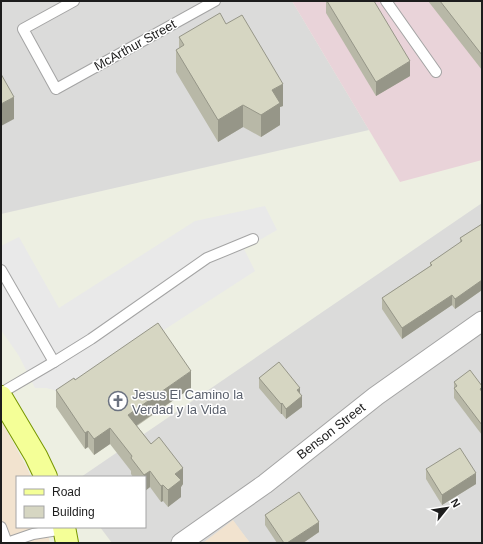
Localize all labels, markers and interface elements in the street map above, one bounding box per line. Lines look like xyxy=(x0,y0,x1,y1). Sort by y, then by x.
street label: McArthur Street xyxy=(92,16,179,74)
place label: Jesus El Camino la Verdad y la Vida xyxy=(132,387,244,417)
church icon: Jesus El Camino la Verdad y la Vida xyxy=(107,390,129,412)
street label: Benson Street xyxy=(294,399,368,462)
legend xyxy=(16,476,146,528)
text: Road xyxy=(52,485,81,499)
north arrow xyxy=(427,488,467,528)
text: N xyxy=(448,497,463,509)
text: Building xyxy=(52,505,95,519)

